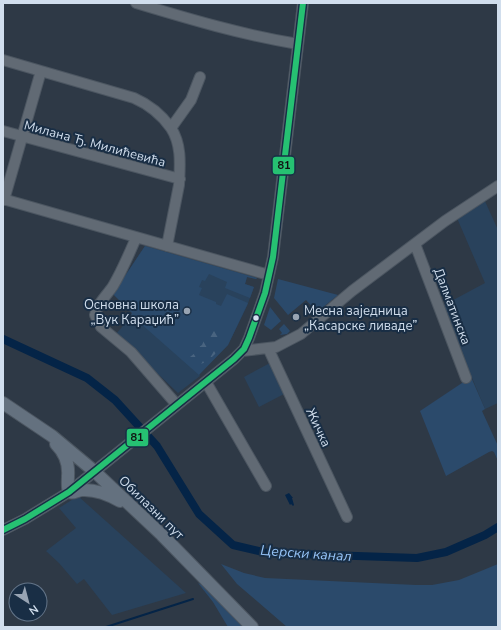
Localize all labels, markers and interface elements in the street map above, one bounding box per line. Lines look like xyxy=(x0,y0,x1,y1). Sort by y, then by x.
street label: Милана Ђ. Милићевића xyxy=(22,116,168,172)
line badge: 81 xyxy=(272,156,295,175)
text: 81 xyxy=(277,158,291,173)
street label: Далматинска xyxy=(429,265,475,347)
place label: Основна школа „Вук Караџић” xyxy=(84,296,179,329)
place label: Месна заједница „Касарске ливаде” xyxy=(304,302,417,335)
marker: Основна школа „Вук Караџић” xyxy=(182,306,192,316)
marker: Месна заједница „Касарске ливаде” xyxy=(291,312,301,322)
unlabelled marker xyxy=(251,313,261,323)
street label: Жичка xyxy=(301,405,335,450)
line badge: 81 xyxy=(126,428,149,447)
text: 81 xyxy=(130,430,144,445)
street label: Обилазни пут xyxy=(115,472,188,544)
water label: Церски канал xyxy=(260,541,352,566)
north arrow xyxy=(8,582,48,622)
text: N xyxy=(26,601,41,618)

